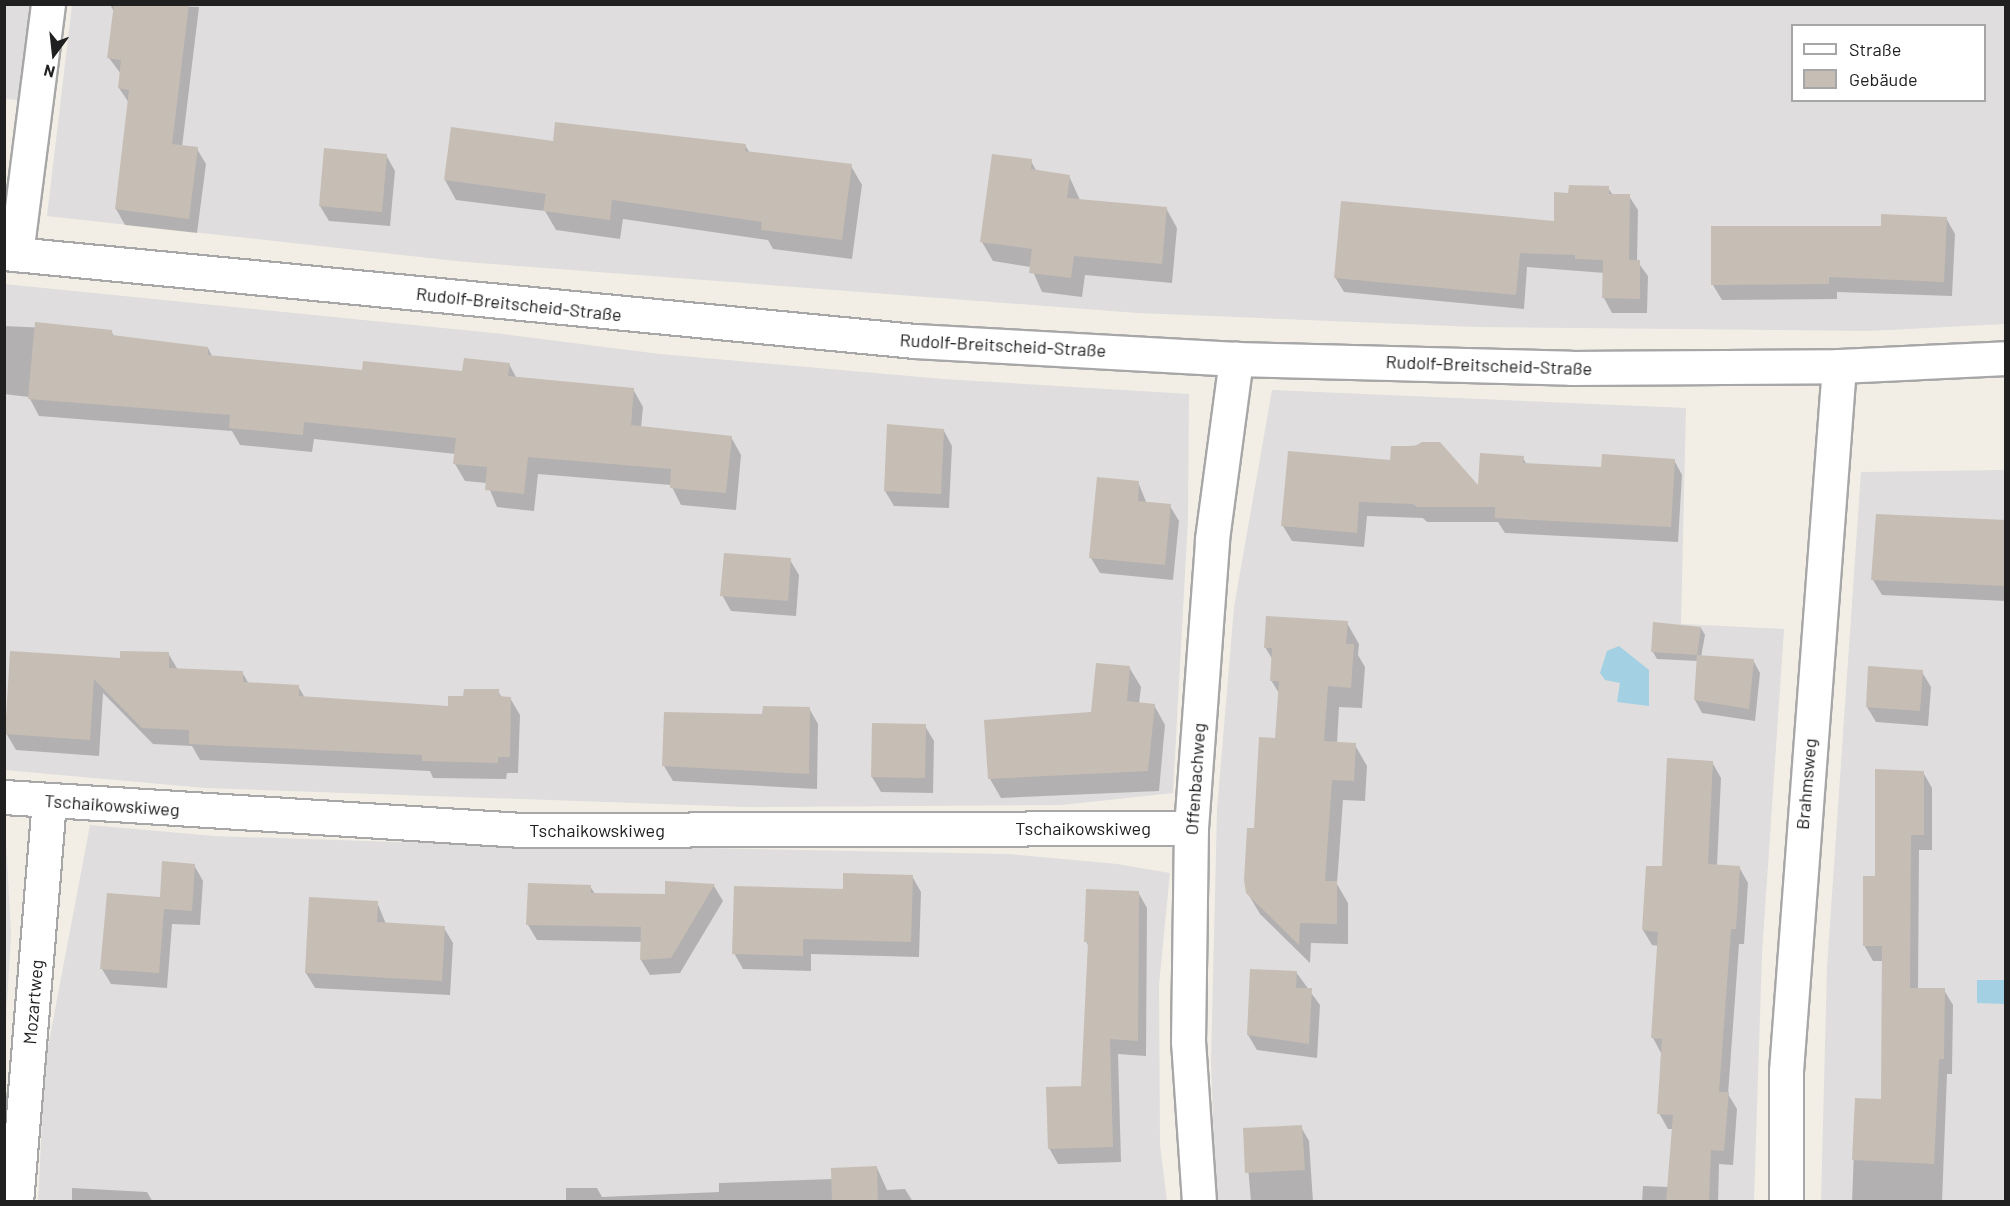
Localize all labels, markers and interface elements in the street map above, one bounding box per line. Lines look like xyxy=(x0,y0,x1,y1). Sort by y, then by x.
north arrow xyxy=(24,24,84,84)
legend xyxy=(1791,24,1986,102)
text: Straße xyxy=(1849,38,1901,60)
text: N xyxy=(42,61,57,82)
text: Gebäude xyxy=(1849,68,1918,90)
street label: Rudolf-Breitscheid-Straße xyxy=(415,282,623,326)
street label: Rudolf-Breitscheid-Straße xyxy=(899,329,1107,361)
street label: Rudolf-Breitscheid-Straße xyxy=(1385,351,1593,379)
street label: Offenbachweg xyxy=(1180,722,1210,836)
street label: Brahmsweg xyxy=(1791,737,1821,831)
street label: Tschaikowskiweg xyxy=(44,789,180,821)
street label: Tschaikowskiweg xyxy=(1015,817,1151,839)
street label: Tschaikowskiweg xyxy=(529,819,665,841)
street label: Mozartweg xyxy=(19,959,47,1045)

